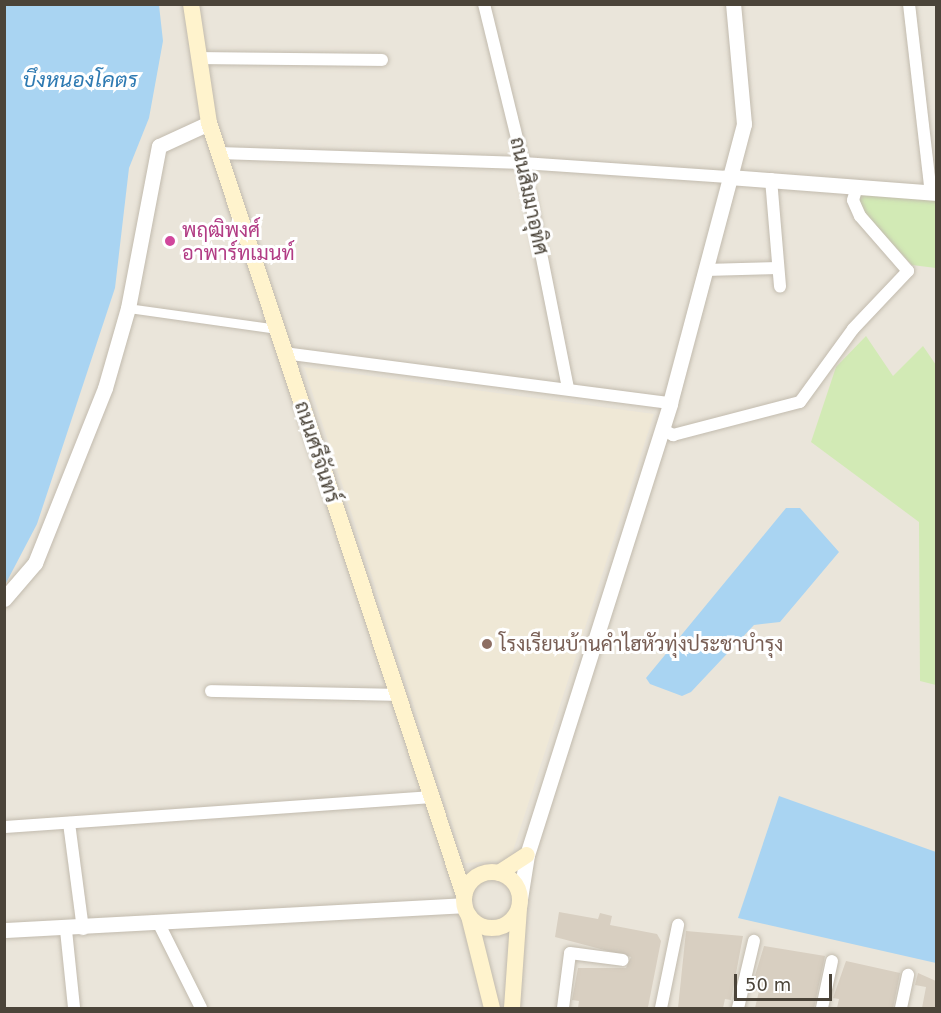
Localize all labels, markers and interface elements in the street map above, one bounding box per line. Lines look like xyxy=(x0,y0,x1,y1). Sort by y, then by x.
water label: บึงหนองโคตร xyxy=(22,67,138,93)
street label: ถนนสิมมาอุทิศ xyxy=(505,135,553,257)
place label: พฤฒิพงศ์ อาพาร์ทเมนท์ xyxy=(182,218,295,265)
marker: พฤฒิพงศ์ อาพาร์ทเมนท์ xyxy=(163,234,177,248)
street label: ถนนศรีจันทร์ xyxy=(289,398,345,506)
place label: โรงเรียนบ้านคำไฮหัวทุ่งประชาบำรุง xyxy=(499,632,783,656)
marker: โรงเรียนบ้านคำไฮหัวทุ่งประชาบำรุง xyxy=(480,637,494,651)
scale bar xyxy=(737,962,834,1000)
text: 50 m xyxy=(745,974,791,995)

